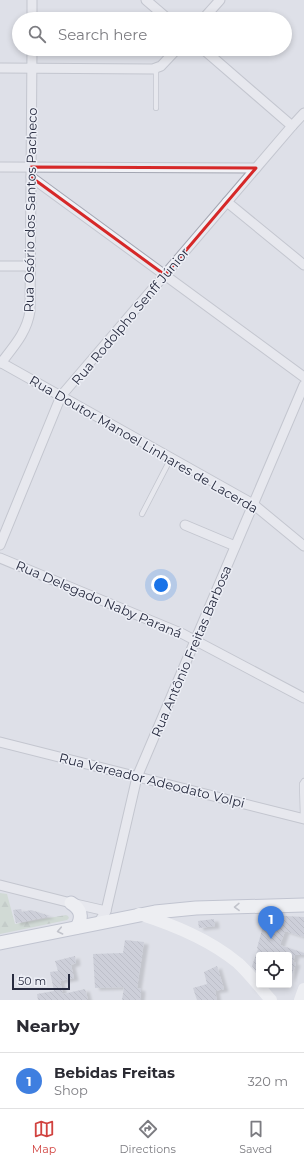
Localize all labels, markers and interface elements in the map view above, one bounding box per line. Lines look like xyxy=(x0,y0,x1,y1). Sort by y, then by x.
search box xyxy=(12,12,292,56)
icon: search xyxy=(26,23,48,45)
text: Search here xyxy=(58,25,147,44)
street label: Rua Osório dos Santos Pacheco xyxy=(20,107,40,313)
street label: Rua Rodolpho Senff Júnior xyxy=(68,244,192,388)
street label: Rua Doutor Manoel Linhares de Lacerda xyxy=(27,372,261,516)
street label: Rua Delegado Naby Paraná xyxy=(13,557,185,641)
street label: Rua Antônio Freitas Barbosa xyxy=(148,563,234,739)
your location xyxy=(151,575,171,595)
street label: Rua Vereador Adeodato Volpi xyxy=(57,749,247,811)
one-way arrow xyxy=(234,903,240,911)
pin: 1 xyxy=(258,906,284,939)
one-way arrow xyxy=(57,926,63,934)
map controls xyxy=(256,952,292,988)
button: locate xyxy=(256,952,292,988)
scale bar xyxy=(12,972,70,991)
text: 50 m xyxy=(18,974,46,988)
text: Nearby xyxy=(16,1016,80,1036)
text: Bebidas Freitas xyxy=(54,1063,175,1082)
text: 1 xyxy=(26,1073,32,1089)
text: 320 m xyxy=(248,1073,288,1089)
text: Shop xyxy=(54,1082,88,1098)
tab: Map xyxy=(32,1118,56,1156)
tab: Directions xyxy=(120,1118,176,1156)
tab: Saved xyxy=(239,1118,272,1156)

